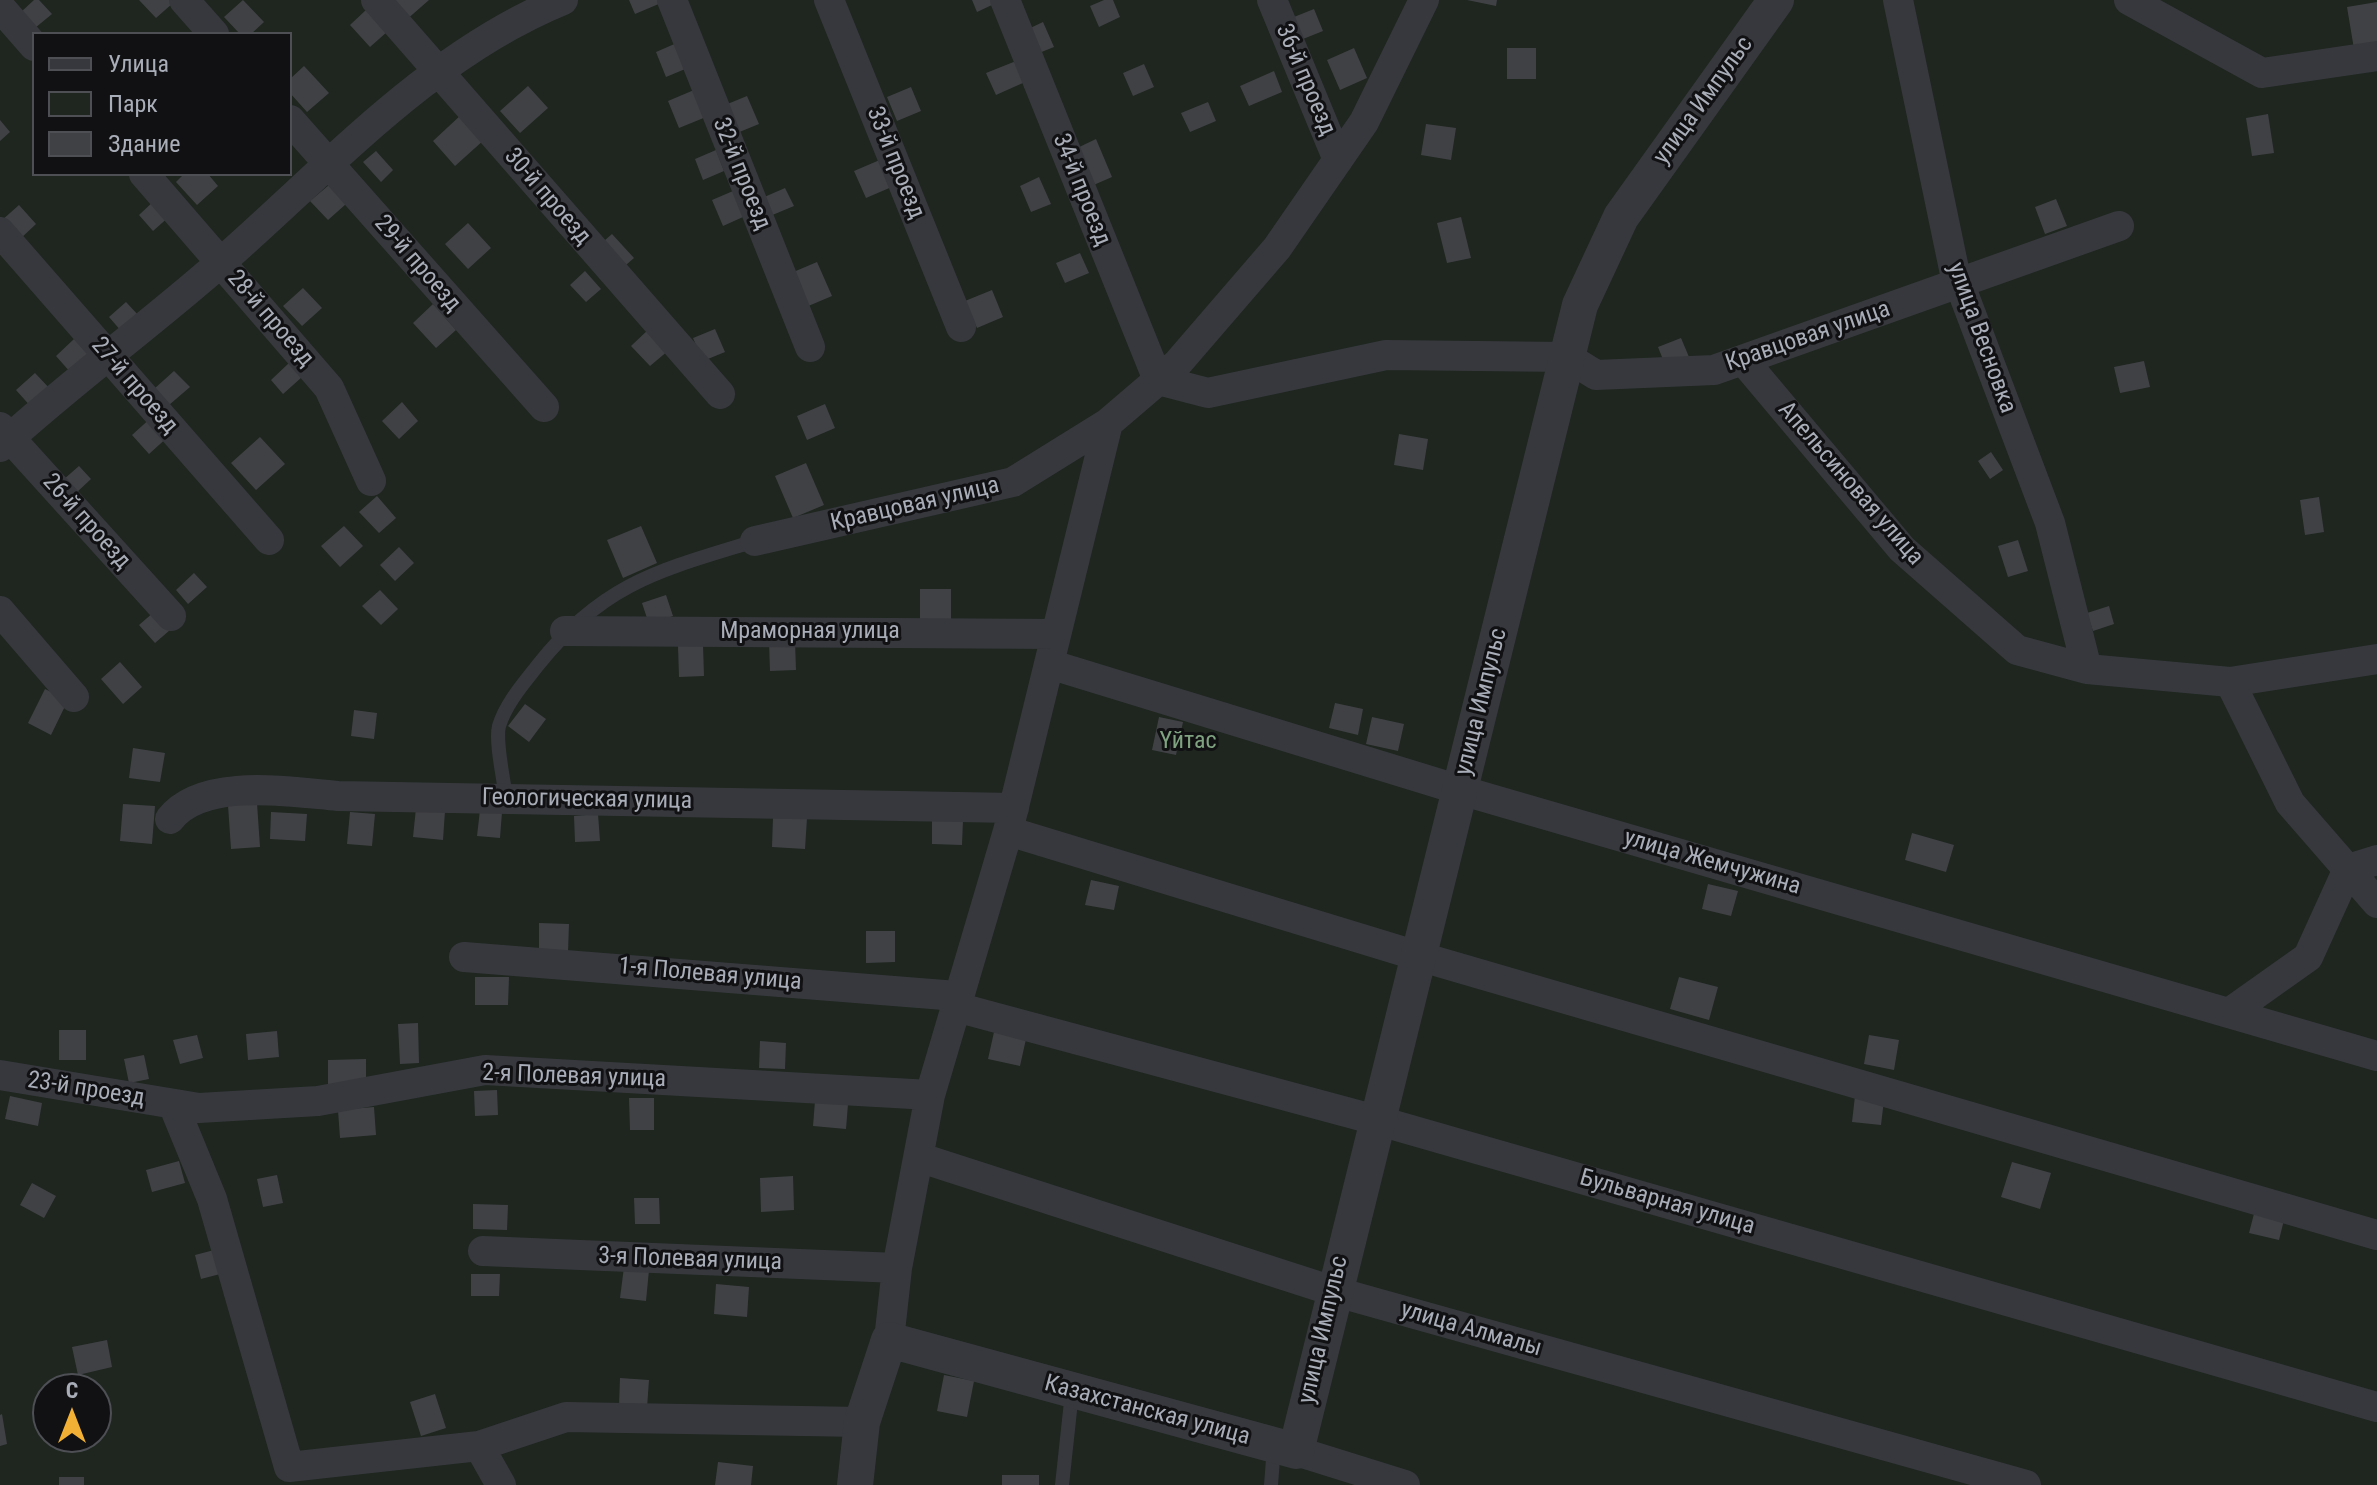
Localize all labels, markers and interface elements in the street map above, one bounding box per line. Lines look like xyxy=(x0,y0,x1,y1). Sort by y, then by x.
street label: 36-й проезд xyxy=(1269,20,1341,140)
legend xyxy=(32,32,292,176)
street label: улица Импульс xyxy=(1648,32,1760,170)
text: Улица xyxy=(108,50,169,78)
text: Парк xyxy=(108,90,158,118)
street label: 33-й проезд xyxy=(859,103,931,223)
street label: 32-й проезд xyxy=(705,114,777,234)
text: Здание xyxy=(108,130,180,158)
street label: 34-й проезд xyxy=(1045,130,1117,250)
street label: 30-й проезд xyxy=(497,143,597,251)
street label: 29-й проезд xyxy=(367,210,467,318)
street label: улица Весновка xyxy=(1940,259,2022,417)
street label: 28-й проезд xyxy=(220,265,320,373)
street label: Кравцовая улица xyxy=(1722,295,1894,379)
street label: 27-й проезд xyxy=(84,332,184,440)
street label: Апельсиновая улица xyxy=(1771,396,1929,572)
street label: 26-й проезд xyxy=(36,468,136,576)
street label: Кравцовая улица xyxy=(828,472,1002,538)
street label: Мраморная улица xyxy=(720,618,900,646)
street label: улица Импульс xyxy=(1450,625,1514,779)
park label: Үйтас xyxy=(1160,728,1216,756)
street label: Геологическая улица xyxy=(482,784,692,816)
street label: улица Жемчужина xyxy=(1620,824,1804,902)
street label: 1-я Полевая улица xyxy=(617,953,803,997)
street label: 2-я Полевая улица xyxy=(482,1059,666,1095)
street label: 23-й проезд xyxy=(25,1067,147,1113)
street label: Бульварная улица xyxy=(1576,1164,1758,1242)
street label: 3-я Полевая улица xyxy=(598,1242,782,1278)
street label: улица Импульс xyxy=(1293,1253,1355,1407)
street label: улица Алмалы xyxy=(1397,1296,1545,1364)
street label: Казахстанская улица xyxy=(1041,1370,1253,1452)
north arrow xyxy=(32,1373,112,1453)
text: С xyxy=(66,1378,78,1403)

